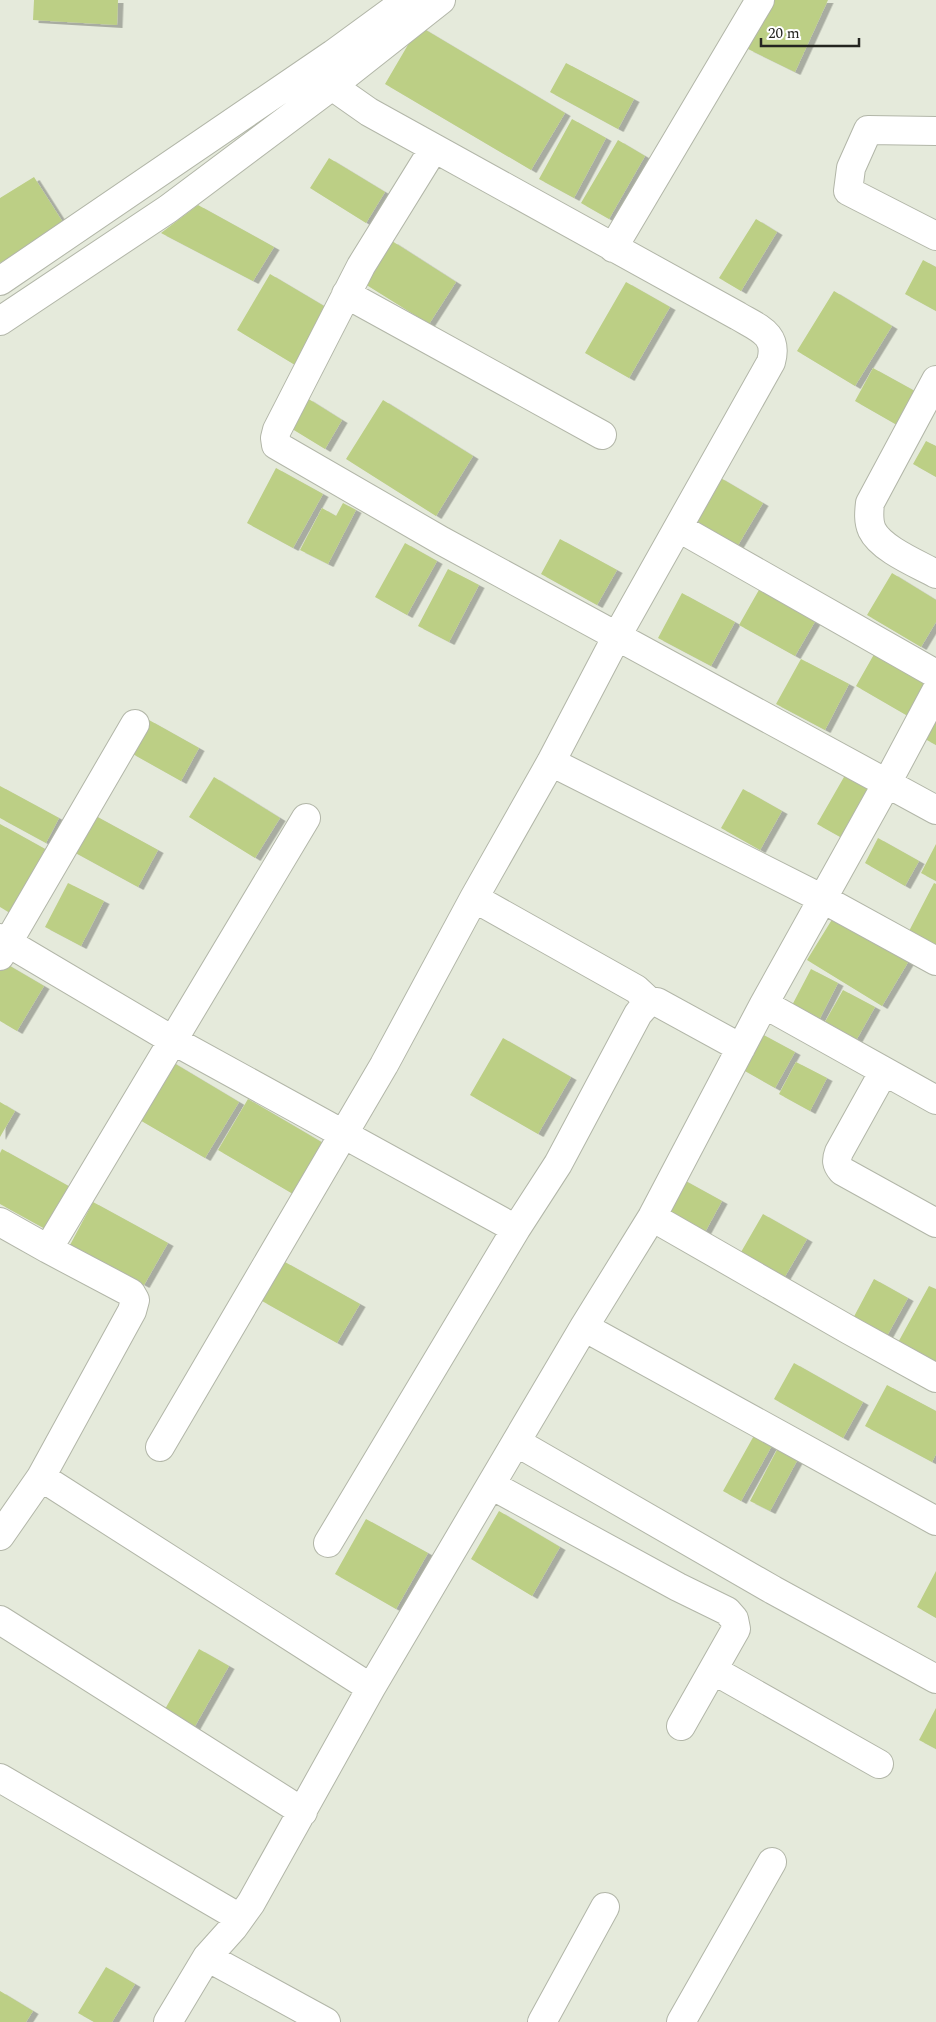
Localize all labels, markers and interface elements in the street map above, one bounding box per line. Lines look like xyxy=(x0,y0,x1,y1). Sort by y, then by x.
scale bar xyxy=(761,15,858,47)
text: 20 m xyxy=(768,22,800,45)

